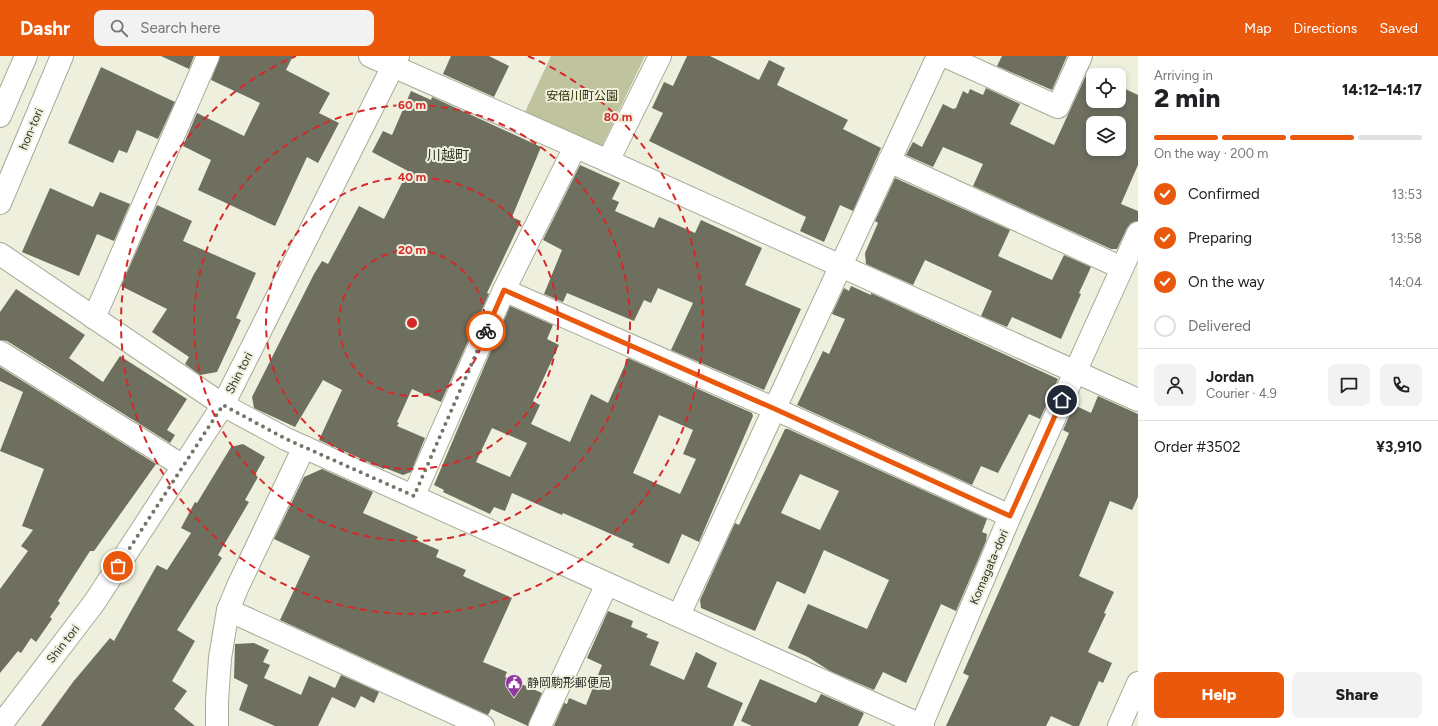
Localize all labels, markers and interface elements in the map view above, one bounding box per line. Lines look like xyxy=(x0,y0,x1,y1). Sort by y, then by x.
search box xyxy=(94,10,374,46)
text: Dashr xyxy=(20,17,70,40)
icon: search xyxy=(108,17,130,39)
text: Search here xyxy=(140,19,220,37)
text: Map xyxy=(1244,20,1272,37)
text: Directions xyxy=(1294,20,1357,37)
text: Saved xyxy=(1379,20,1418,37)
map controls xyxy=(1086,68,1126,156)
button: locate xyxy=(1086,68,1126,108)
text: Arriving in xyxy=(1154,68,1213,83)
text: 14:12–14:17 xyxy=(1342,81,1422,99)
text: 2 min xyxy=(1154,82,1220,114)
park label: 安倍川町公園 xyxy=(546,89,618,103)
text: 60 m xyxy=(398,98,426,112)
street label: hon-tori xyxy=(16,106,46,152)
text: 80 m xyxy=(604,110,632,124)
button: layers xyxy=(1086,116,1126,156)
text: On the way · 200 m xyxy=(1154,146,1268,161)
district label: 川越町 xyxy=(427,147,469,164)
text: 40 m xyxy=(398,170,426,184)
icon: check xyxy=(1154,183,1176,205)
text: Confirmed xyxy=(1188,185,1260,203)
text: 13:53 xyxy=(1392,187,1422,202)
icon: check xyxy=(1154,227,1176,249)
text: Preparing xyxy=(1188,229,1252,247)
text: 13:58 xyxy=(1391,231,1422,246)
text: 20 m xyxy=(398,243,426,257)
icon: check xyxy=(1154,271,1176,293)
text: On the way xyxy=(1188,273,1265,291)
text: 14:04 xyxy=(1389,275,1422,290)
courier xyxy=(466,311,506,351)
centre of rings xyxy=(405,316,419,330)
text: Delivered xyxy=(1188,317,1251,335)
icon: bike xyxy=(475,320,497,342)
street label: Shin tori xyxy=(223,350,255,396)
button: person xyxy=(1154,364,1196,406)
button: chat xyxy=(1328,364,1370,406)
button: phone xyxy=(1380,364,1422,406)
text: Jordan xyxy=(1206,368,1254,386)
pin xyxy=(1045,383,1079,417)
text: Courier · 4.9 xyxy=(1206,386,1277,401)
icon: home xyxy=(1051,389,1073,411)
text: Order #3502 xyxy=(1154,438,1241,456)
text: ¥3,910 xyxy=(1376,438,1422,456)
street label: Komagata-dori xyxy=(967,527,1011,607)
pin xyxy=(101,549,135,583)
icon: bag xyxy=(107,555,129,577)
street label: Shin tori xyxy=(44,622,82,666)
button: Help xyxy=(1154,672,1284,718)
button: Share xyxy=(1292,672,1422,718)
public building icon: 静岡駒形郵便局 xyxy=(504,673,524,698)
place label: 静岡駒形郵便局 xyxy=(527,676,611,690)

